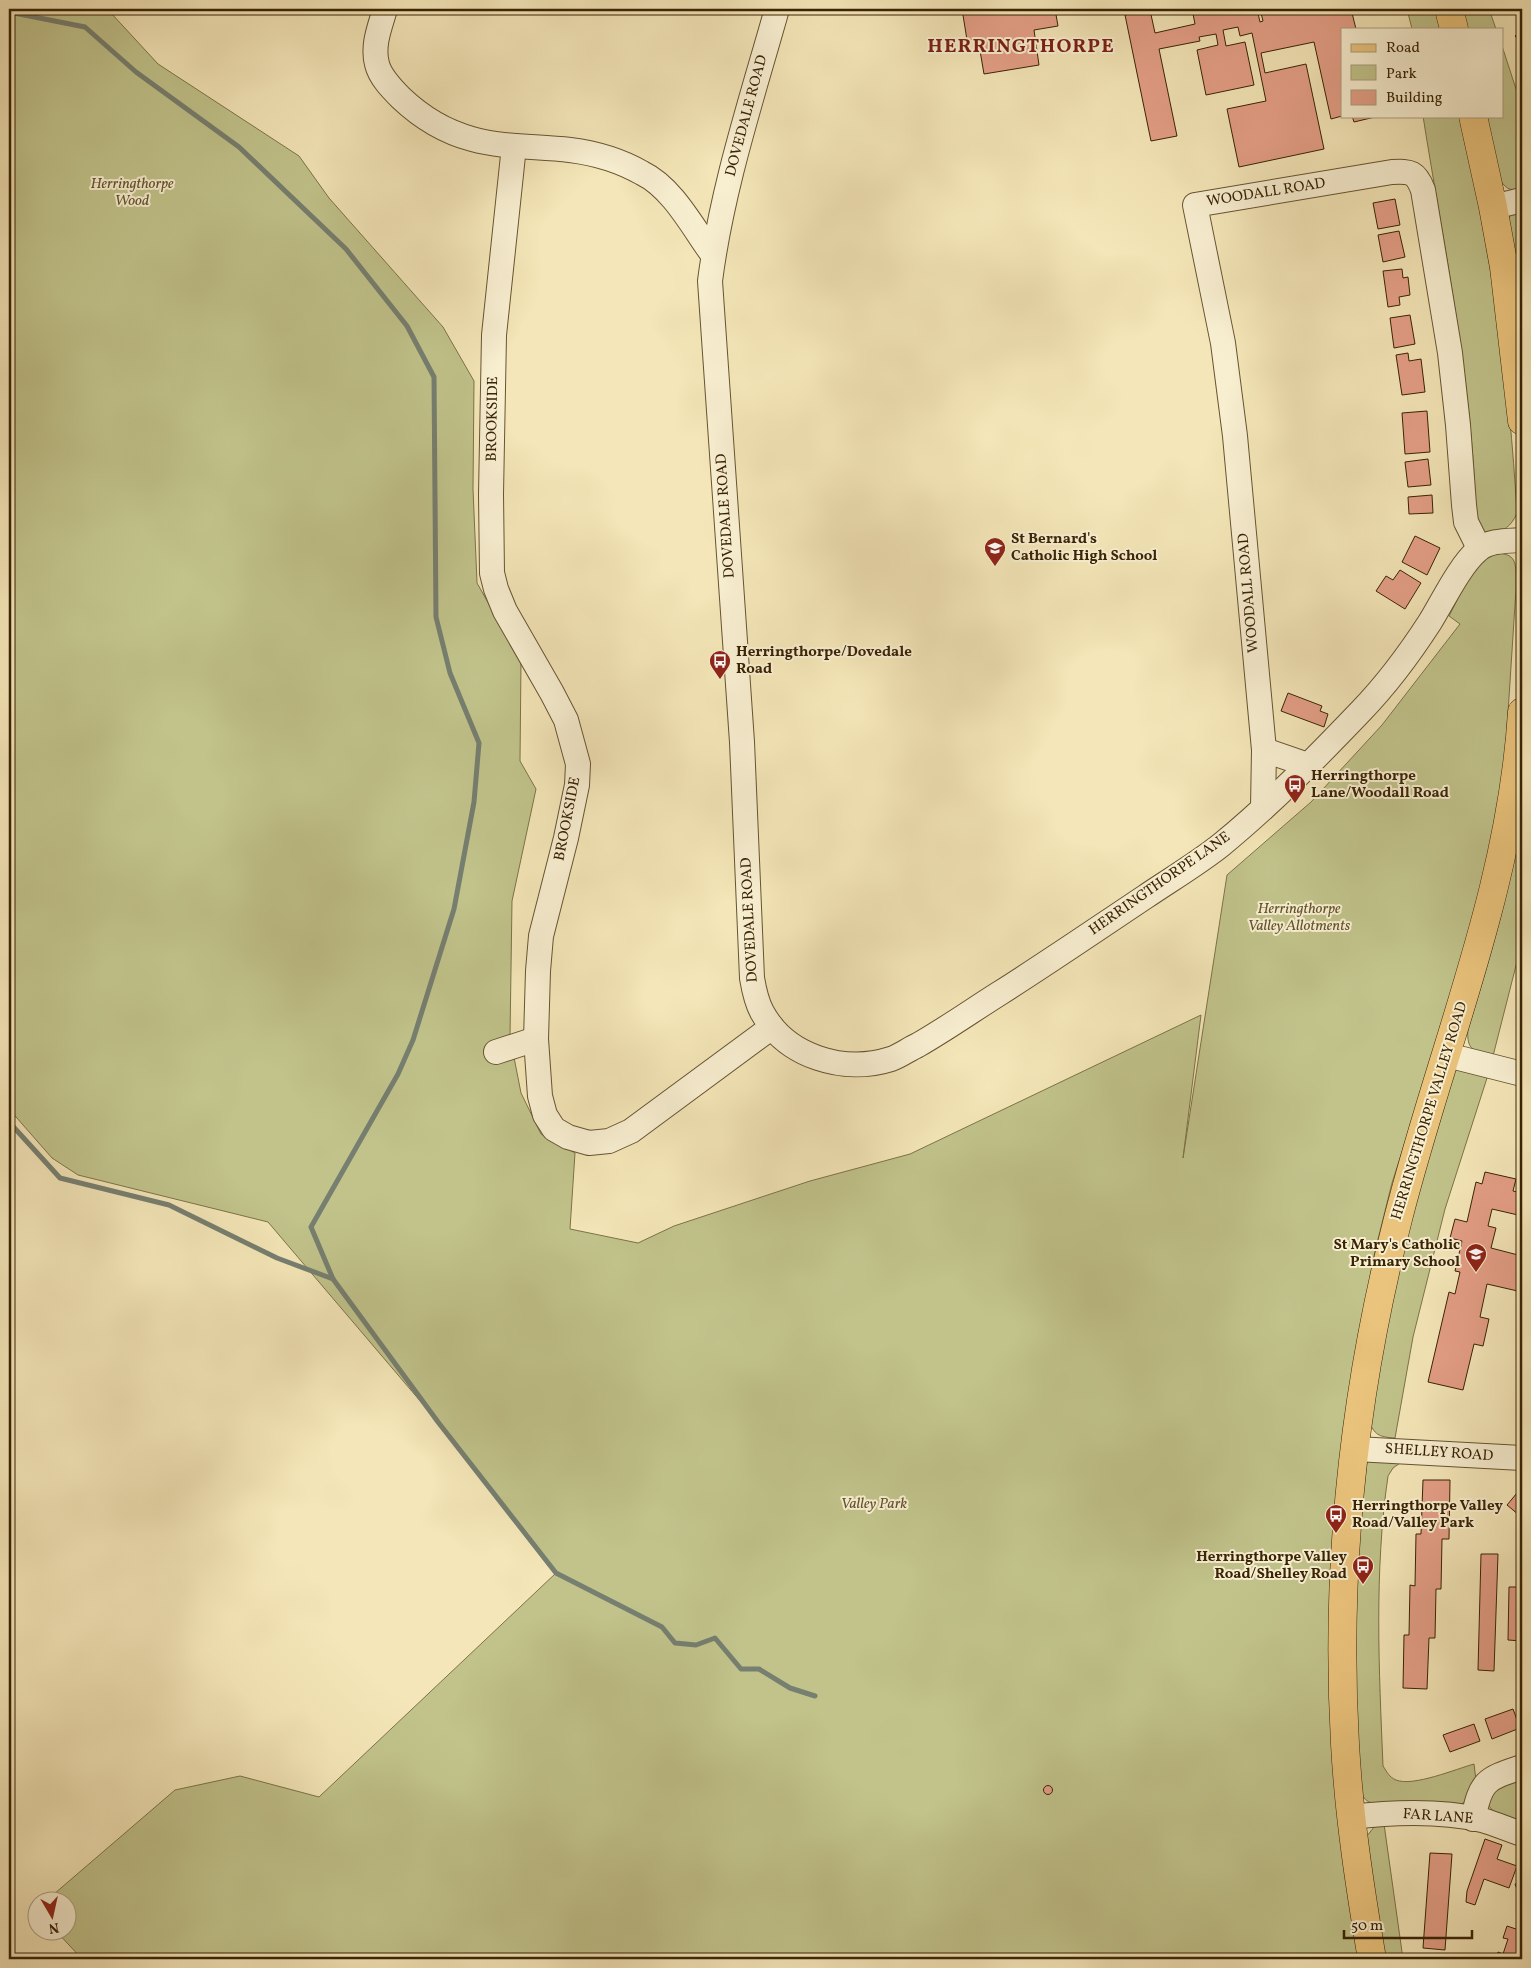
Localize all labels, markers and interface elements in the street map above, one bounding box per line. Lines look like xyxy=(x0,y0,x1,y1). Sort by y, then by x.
legend xyxy=(1341,28,1504,118)
district label: HERRINGTHORPE xyxy=(927,33,1115,61)
text: Road xyxy=(1386,38,1420,59)
street label: DOVEDALE ROAD xyxy=(721,53,773,179)
text: Park xyxy=(1386,64,1417,85)
text: Building xyxy=(1386,88,1443,109)
street label: WOODALL ROAD xyxy=(1205,173,1327,213)
park label: Herringthorpe Wood xyxy=(90,174,174,212)
street label: BROOKSIDE xyxy=(482,376,504,462)
street label: DOVEDALE ROAD xyxy=(711,453,741,579)
place label: St Bernard's Catholic High School xyxy=(1011,529,1157,567)
street label: WOODALL ROAD xyxy=(1233,532,1265,654)
school or university icon: St Bernard's Catholic High School xyxy=(983,536,1007,567)
place label: Herringthorpe/Dovedale Road xyxy=(736,642,912,680)
bus stop icon: Herringthorpe/Dovedale Road xyxy=(708,649,732,680)
place label: Herringthorpe Lane/Woodall Road xyxy=(1311,766,1449,804)
bus stop icon: Herringthorpe Lane/Woodall Road xyxy=(1283,773,1307,804)
street label: BROOKSIDE xyxy=(550,775,586,863)
street label: HERRINGTHORPE LANE xyxy=(1085,827,1235,941)
street label: DOVEDALE ROAD xyxy=(736,857,764,983)
park label: Herringthorpe Valley Allotments xyxy=(1248,899,1351,937)
street label: HERRINGTHORPE VALLEY ROAD xyxy=(1387,999,1473,1223)
place label: St Mary's Catholic Primary School xyxy=(1333,1235,1460,1273)
school or university icon: St Mary's Catholic Primary School xyxy=(1464,1242,1488,1273)
street label: SHELLEY ROAD xyxy=(1384,1439,1494,1467)
park label: Valley Park xyxy=(841,1494,907,1515)
place label: Herringthorpe Valley Road/Valley Park xyxy=(1352,1496,1503,1534)
bus stop icon: Herringthorpe Valley Road/Valley Park xyxy=(1324,1503,1348,1534)
place label: Herringthorpe Valley Road/Shelley Road xyxy=(1196,1547,1348,1585)
bus stop icon: Herringthorpe Valley Road/Shelley Road xyxy=(1351,1554,1375,1585)
street label: FAR LANE xyxy=(1402,1804,1474,1830)
north arrow xyxy=(28,1890,78,1940)
scale bar xyxy=(1344,1908,1471,1940)
text: 50 m xyxy=(1351,1916,1383,1937)
text: N xyxy=(47,1917,60,1938)

